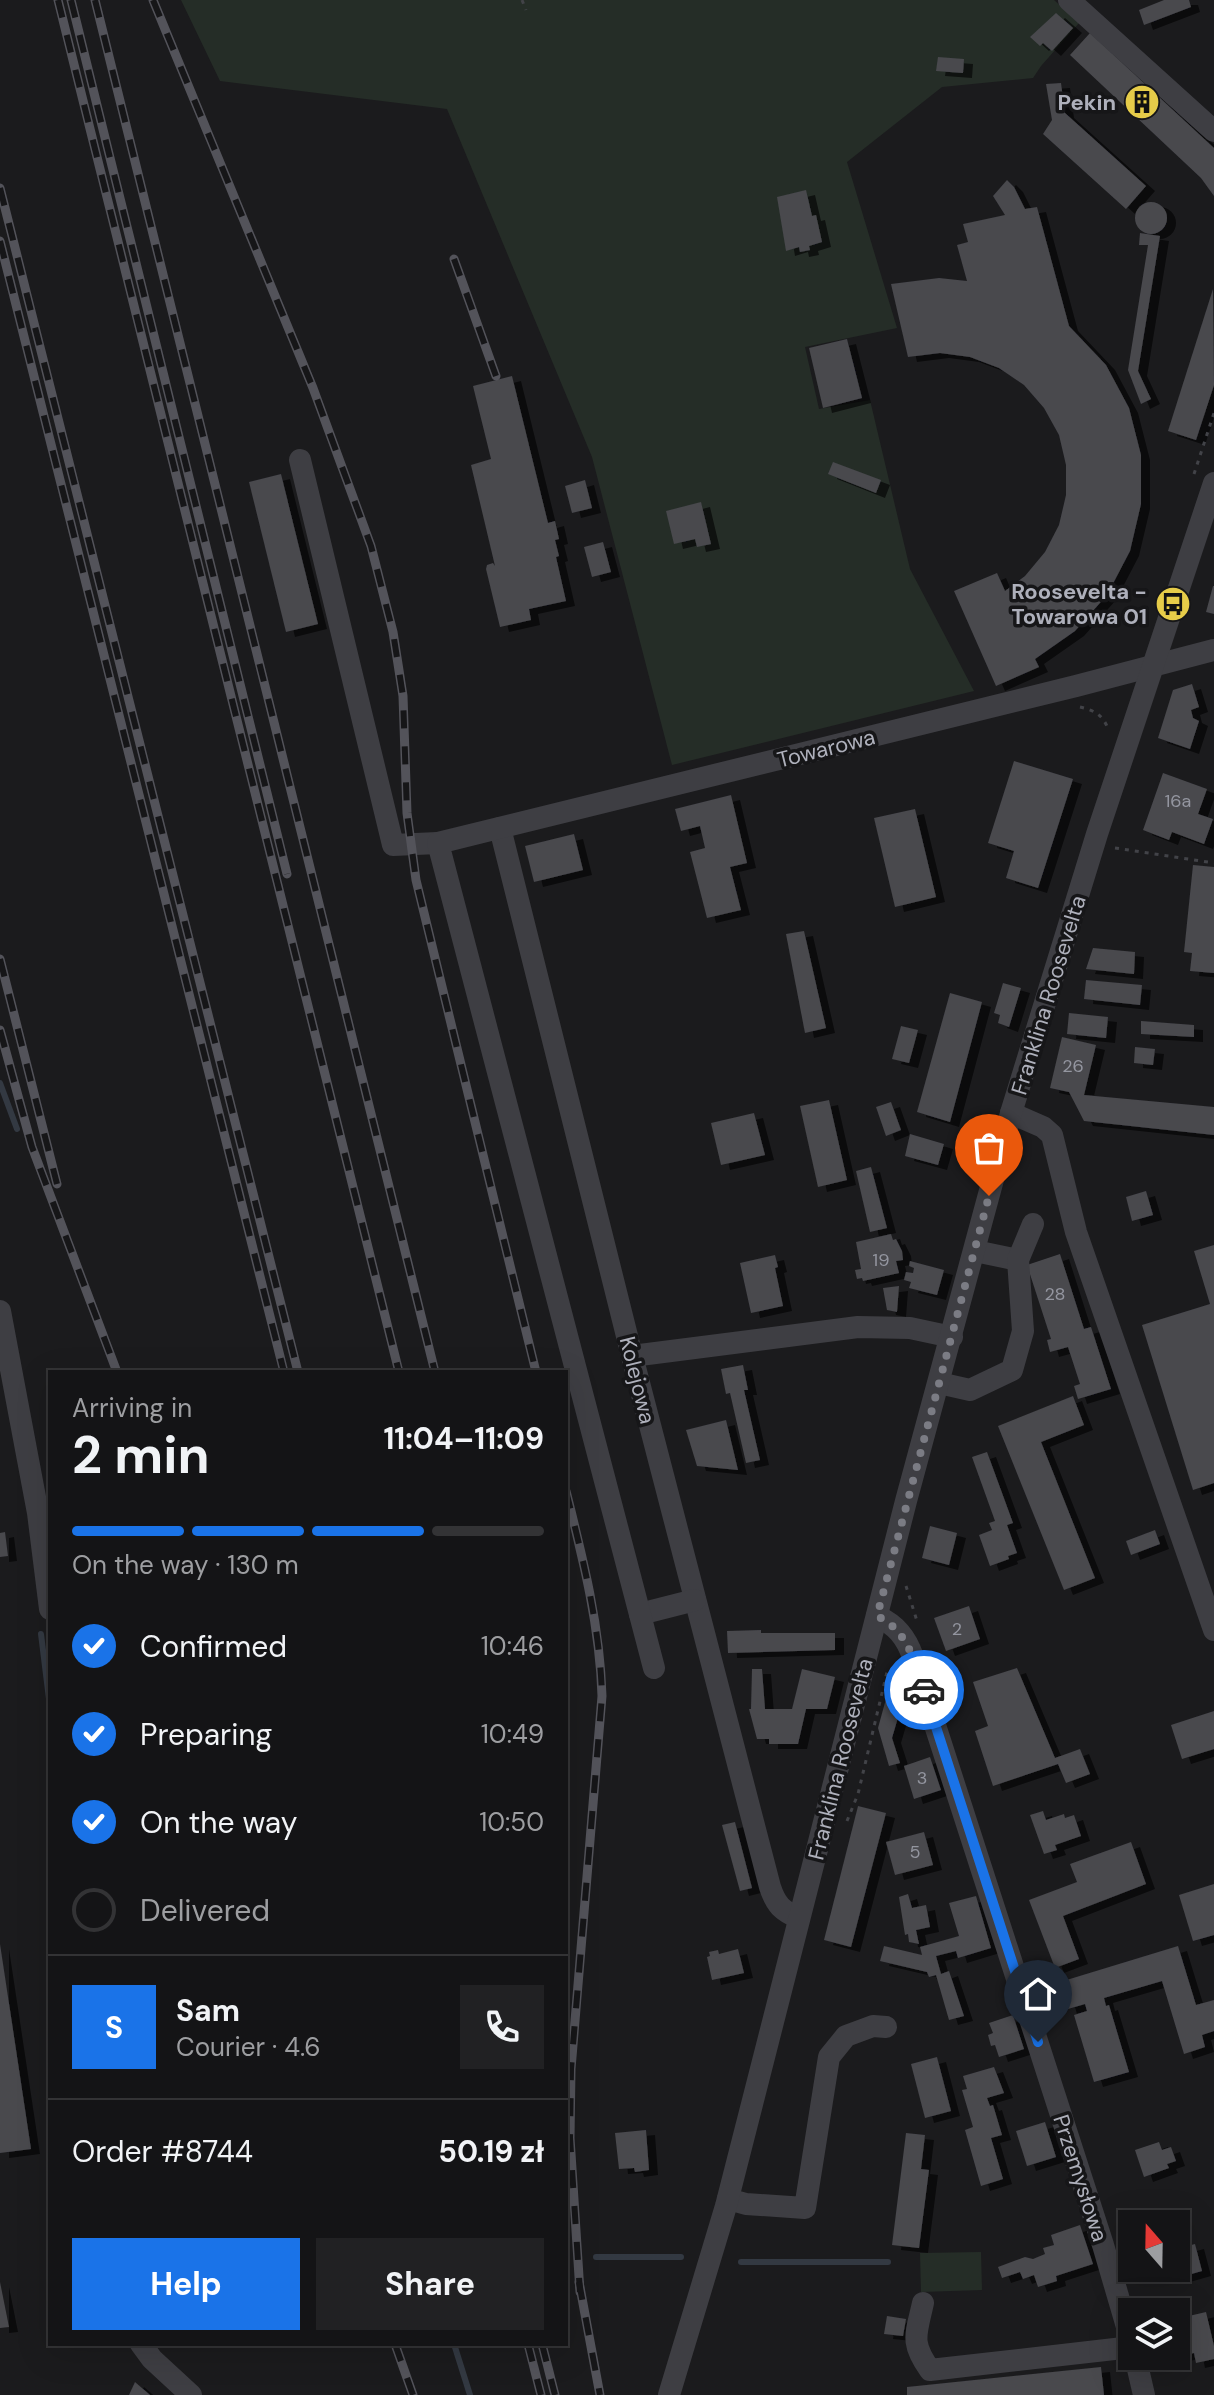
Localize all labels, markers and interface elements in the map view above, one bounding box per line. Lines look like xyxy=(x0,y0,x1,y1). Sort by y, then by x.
building icon: Pekin xyxy=(1123,83,1161,121)
place label: Pekin xyxy=(1057,88,1116,117)
place label: Roosevelta - Towarowa 01 xyxy=(1011,577,1147,631)
bus stop icon: Roosevelta - Towarowa 01 xyxy=(1154,585,1192,623)
street label: Towarowa xyxy=(774,722,878,775)
house number: 16a xyxy=(1165,789,1191,813)
street label: Franklina Roosevelta xyxy=(1004,892,1093,1098)
house number: 26 xyxy=(1062,1054,1084,1078)
pin xyxy=(955,1114,1023,1196)
icon: bag xyxy=(967,1126,1011,1170)
house number: 19 xyxy=(873,1248,889,1272)
house number: 28 xyxy=(1044,1282,1066,1306)
street label: Kolejowa xyxy=(613,1333,662,1427)
text: Arriving in xyxy=(72,1391,192,1425)
text: 11:04–11:09 xyxy=(383,1419,544,1458)
text: 2 min xyxy=(72,1421,210,1489)
text: On the way · 130 m xyxy=(72,1548,299,1582)
house number: 2 xyxy=(952,1617,962,1641)
icon: check xyxy=(72,1624,116,1668)
text: Confirmed xyxy=(140,1627,287,1666)
text: 10:46 xyxy=(481,1629,544,1663)
courier xyxy=(884,1650,964,1730)
street label: Franklina Roosevelta xyxy=(801,1655,880,1863)
icon: car xyxy=(902,1668,946,1712)
icon: check xyxy=(72,1712,116,1756)
text: Preparing xyxy=(140,1715,272,1754)
text: 10:49 xyxy=(481,1717,544,1751)
house number: 3 xyxy=(917,1766,927,1790)
icon: check xyxy=(72,1800,116,1844)
text: On the way xyxy=(140,1803,297,1842)
text: 10:50 xyxy=(479,1805,544,1839)
house number: 5 xyxy=(910,1840,920,1864)
text: Delivered xyxy=(140,1891,270,1930)
pin xyxy=(1004,1960,1072,2042)
icon: home xyxy=(1016,1972,1060,2016)
button: phone xyxy=(460,1985,544,2069)
text: Sam xyxy=(176,1991,240,2030)
text: S xyxy=(105,2008,123,2047)
text: Courier · 4.6 xyxy=(176,2030,321,2064)
street label: Przemysłowa xyxy=(1046,2111,1115,2245)
text: Order #8744 xyxy=(72,2132,253,2171)
text: 50.19 zł xyxy=(438,2132,544,2171)
north arrow xyxy=(1118,2210,1190,2282)
map controls xyxy=(1118,2210,1190,2370)
button: Help xyxy=(72,2238,300,2330)
button: Share xyxy=(316,2238,544,2330)
button: layers xyxy=(1118,2298,1190,2370)

